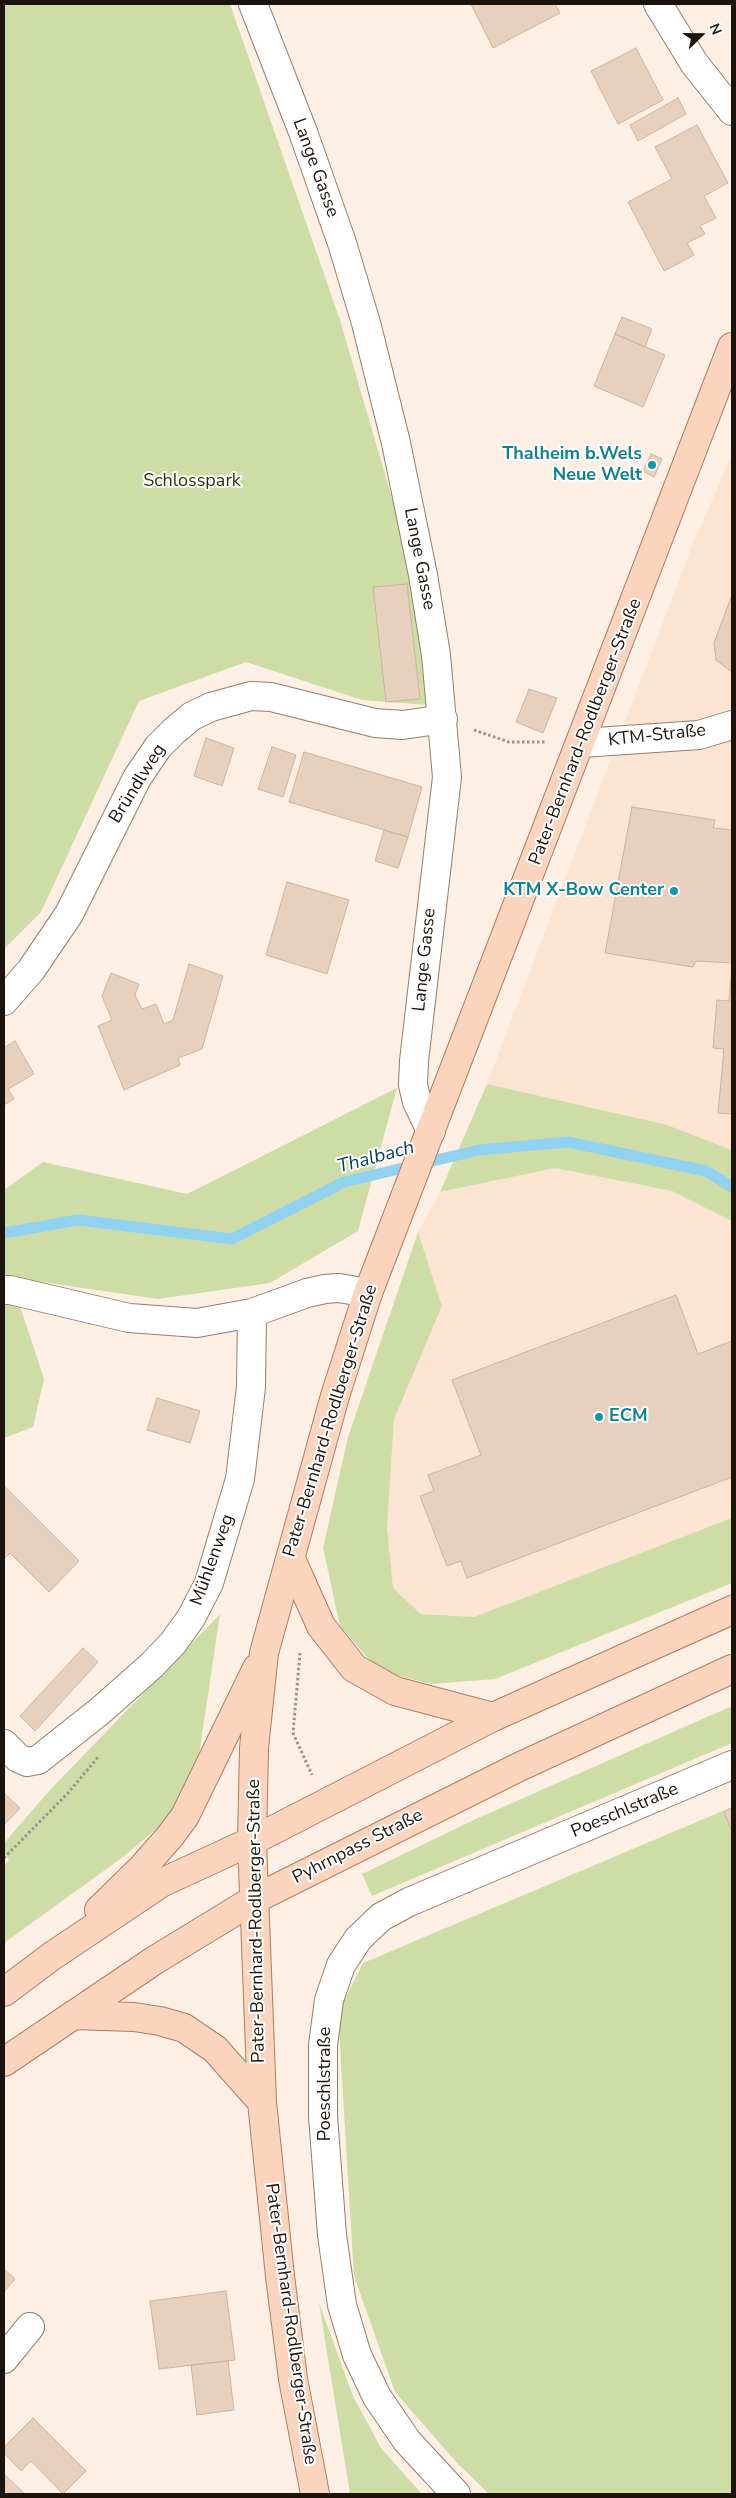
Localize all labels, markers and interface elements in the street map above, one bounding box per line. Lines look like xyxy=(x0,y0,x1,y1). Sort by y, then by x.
north arrow xyxy=(676,10,726,60)
text: N xyxy=(705,21,726,38)
street label: Lange Gasse xyxy=(287,116,343,220)
place label: Thalheim b.Wels Neue Welt xyxy=(502,444,642,486)
marker: Thalheim b.Wels Neue Welt xyxy=(646,459,658,471)
park label: Schlosspark xyxy=(143,471,241,493)
street label: Lange Gasse xyxy=(398,506,440,612)
street label: Pater-Bernhard-Rodlberger-Straße xyxy=(525,596,647,868)
street label: KTM-Straße xyxy=(607,720,707,752)
street label: Bründlweg xyxy=(105,740,171,828)
place label: KTM X-Bow Center xyxy=(503,880,664,902)
marker: KTM X-Bow Center xyxy=(668,885,680,897)
street label: Lange Gasse xyxy=(409,907,441,1013)
water label: Thalbach xyxy=(335,1137,417,1179)
street label: Pater-Bernhard-Rodlberger-Straße xyxy=(279,1282,383,1560)
place label: ECM xyxy=(609,1406,648,1428)
marker: ECM xyxy=(593,1411,605,1423)
street label: Mühlenweg xyxy=(186,1511,240,1609)
street label: Pater-Bernhard-Rodlberger-Straße xyxy=(244,1779,270,2063)
street label: Poeschlstraße xyxy=(568,1779,682,1843)
street label: Pyhrnpass Straße xyxy=(289,1805,427,1889)
street label: Poeschlstraße xyxy=(315,2027,337,2141)
street label: Pater-Bernhard-Rodlberger-Straße xyxy=(260,2182,320,2466)

